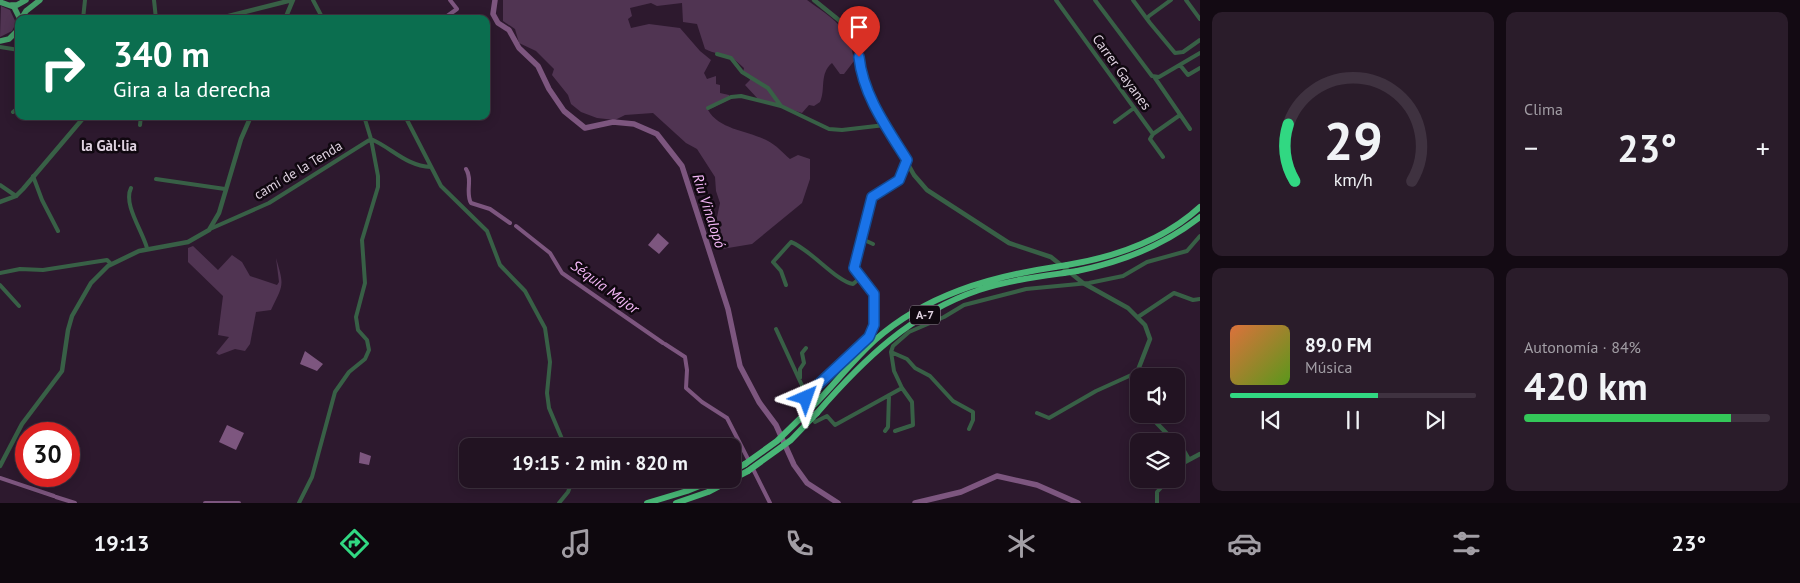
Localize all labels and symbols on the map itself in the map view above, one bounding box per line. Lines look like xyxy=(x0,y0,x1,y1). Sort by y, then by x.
pin xyxy=(838,6,880,57)
street label: Carrer Gayanes xyxy=(1088,31,1156,114)
district label: la Gàl·lia xyxy=(81,136,137,155)
street label: camí de la Tenda xyxy=(250,136,346,203)
water label: Riu Vinalopó xyxy=(689,171,730,250)
water label: Séquia Major xyxy=(567,255,644,318)
road number: A-7 xyxy=(910,306,940,324)
position arrow xyxy=(779,371,831,423)
speed limit sign: 30 xyxy=(15,422,80,487)

